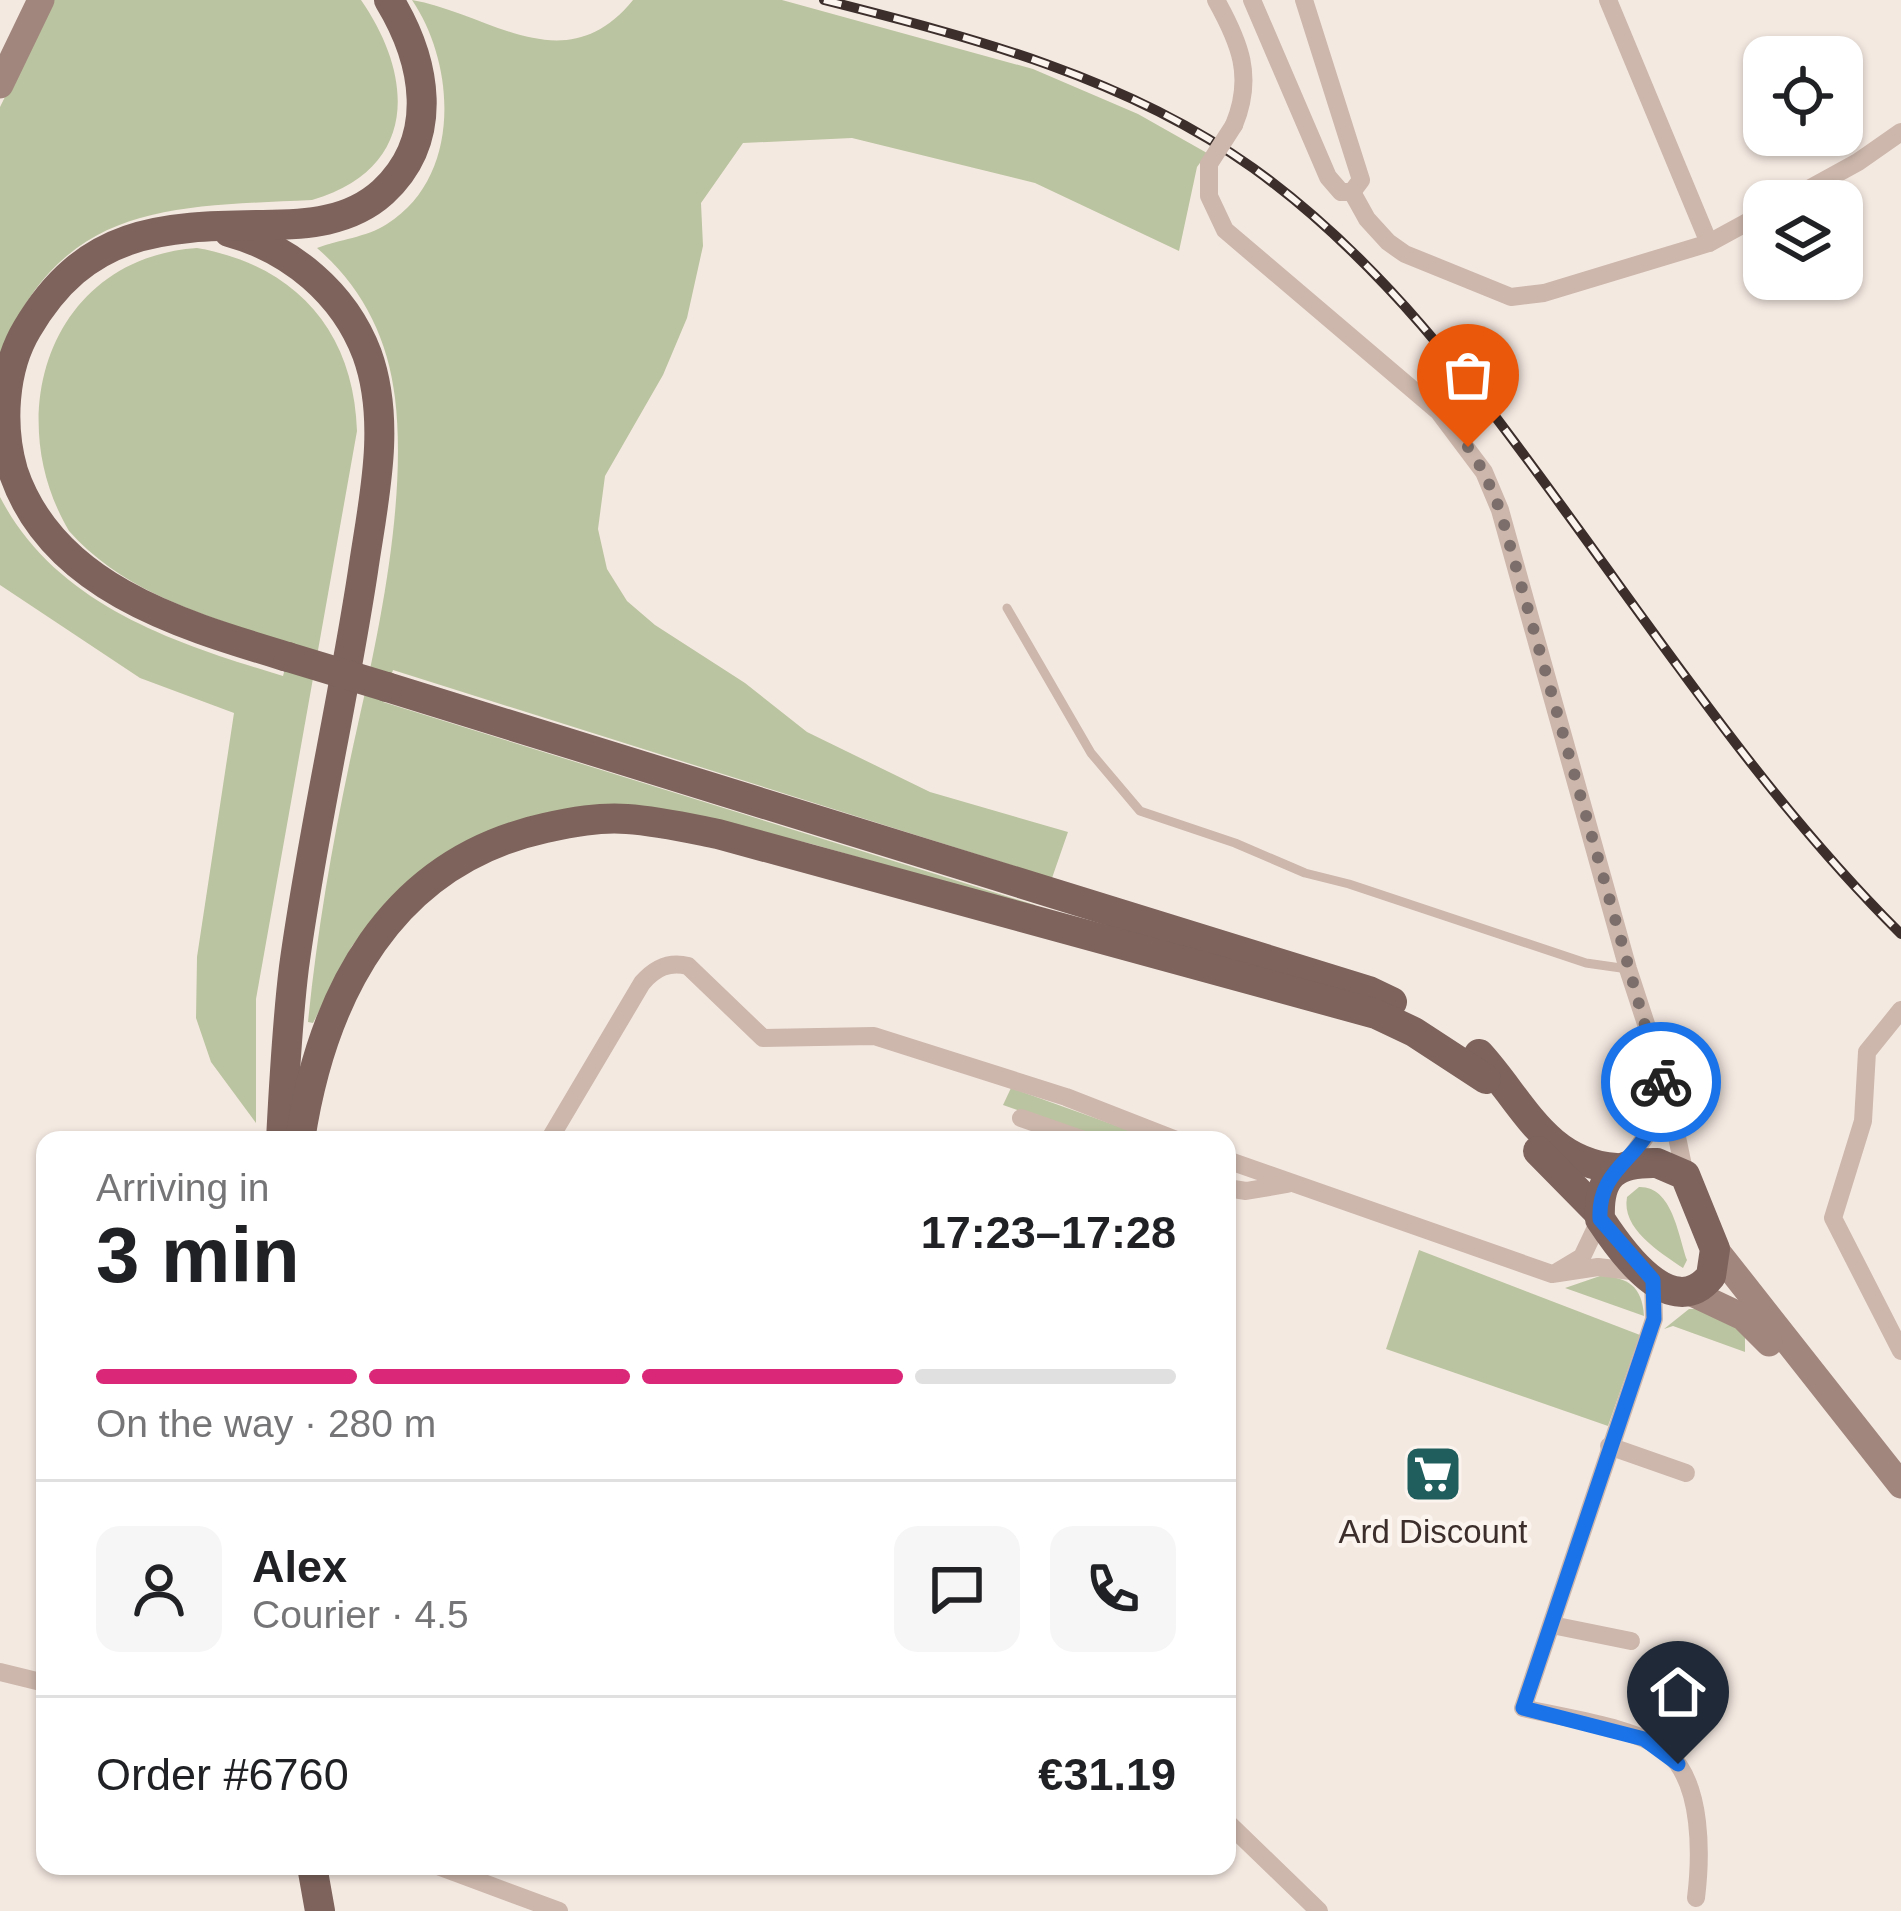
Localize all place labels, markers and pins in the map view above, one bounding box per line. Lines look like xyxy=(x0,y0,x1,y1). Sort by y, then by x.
pin xyxy=(1417,324,1519,447)
supermarket icon: Ard Discount xyxy=(1402,1443,1464,1505)
place label: Ard Discount xyxy=(1339,1513,1527,1550)
pin xyxy=(1627,1641,1729,1764)

